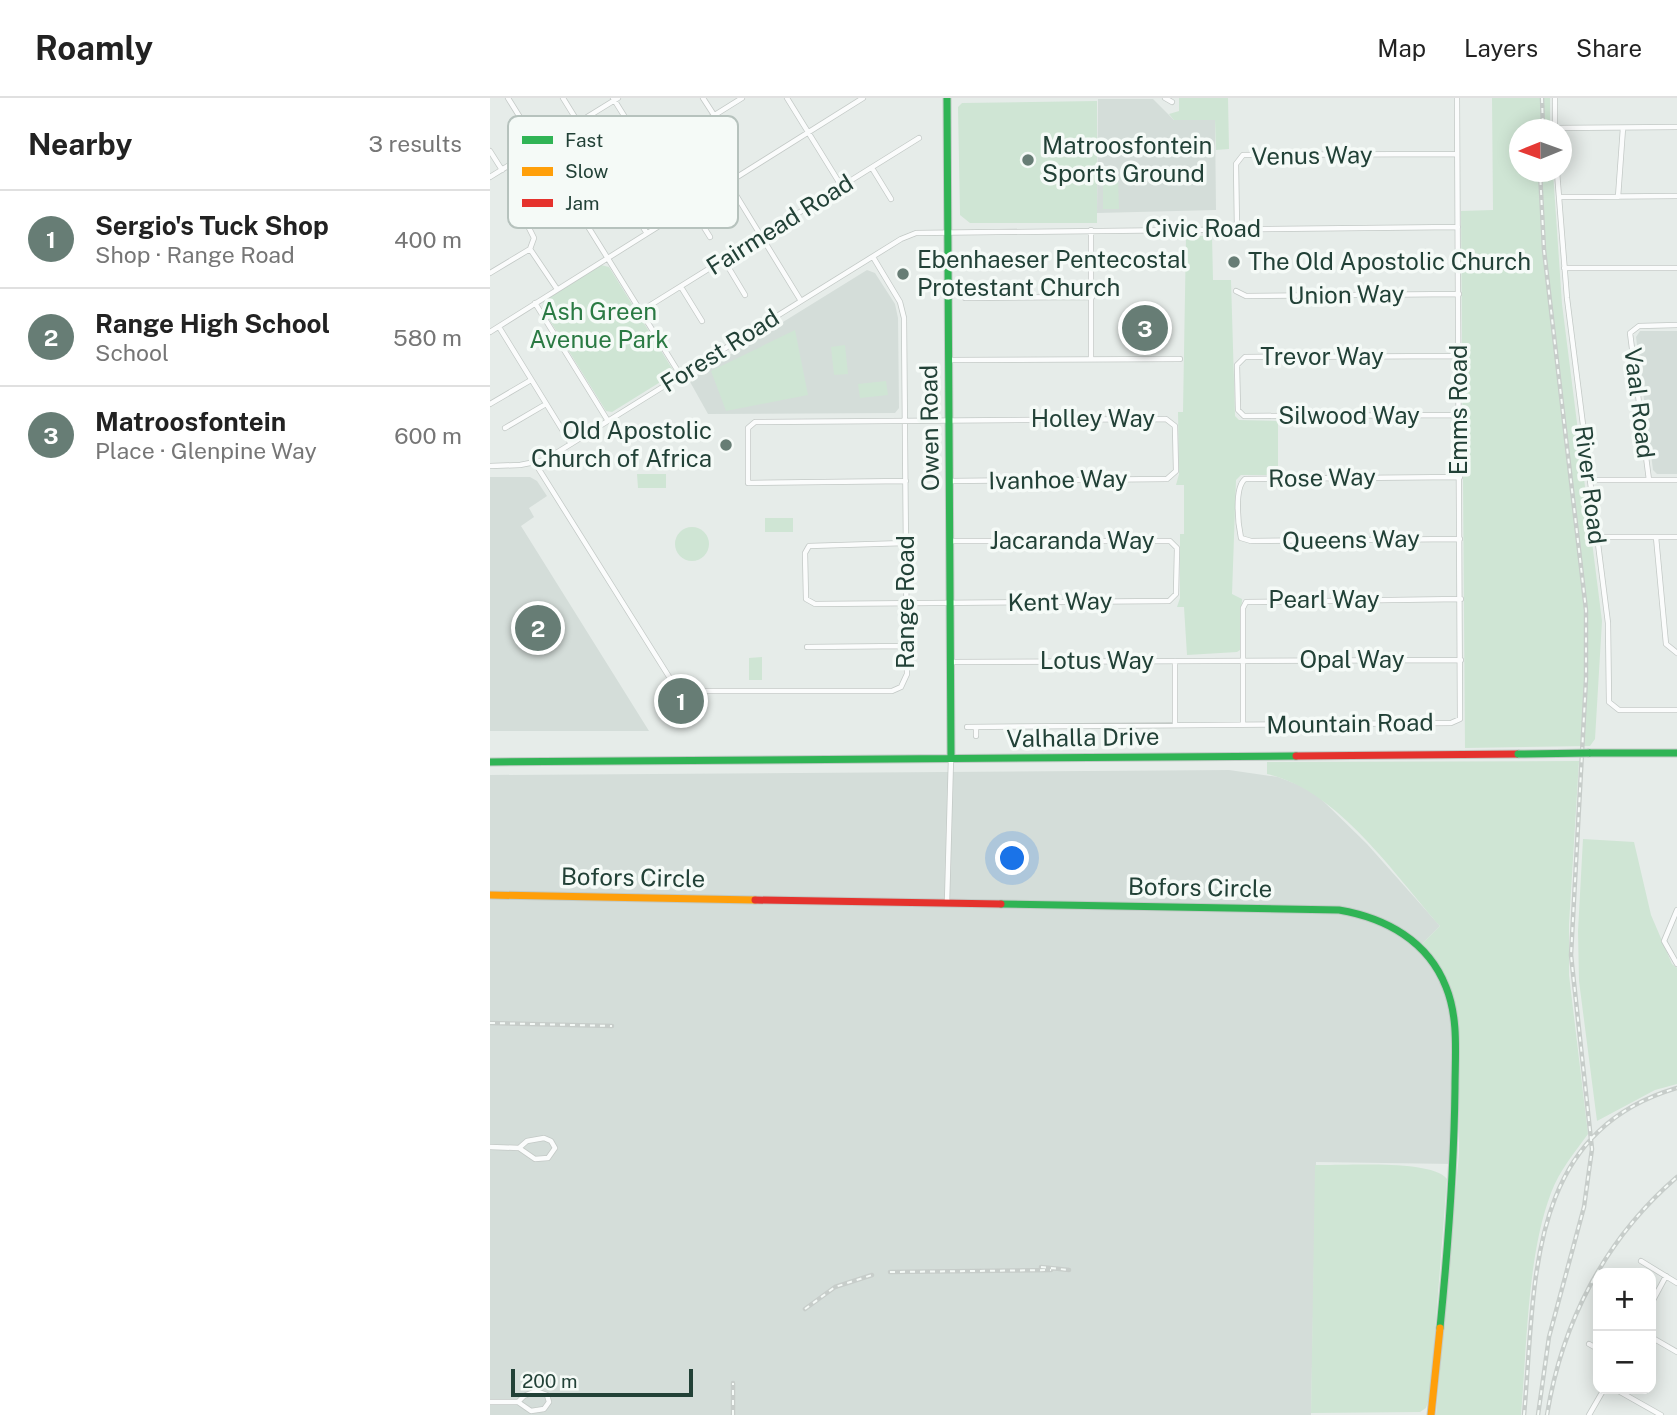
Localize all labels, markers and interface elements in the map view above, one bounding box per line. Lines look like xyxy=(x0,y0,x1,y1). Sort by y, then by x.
text: Roamly xyxy=(35,29,153,67)
text: Map xyxy=(1377,34,1426,62)
text: Layers xyxy=(1464,34,1538,62)
text: Share xyxy=(1576,34,1642,62)
legend xyxy=(508,116,738,228)
north arrow xyxy=(1509,119,1572,182)
text: Nearby xyxy=(28,126,132,162)
text: Fast xyxy=(565,129,603,151)
text: 3 results xyxy=(368,130,462,157)
place label: Matroosfontein Sports Ground xyxy=(1042,131,1212,187)
street label: Venus Way xyxy=(1251,140,1373,170)
marker: Matroosfontein Sports Ground xyxy=(1020,152,1036,168)
text: Slow xyxy=(565,160,609,182)
street label: Fairmead Road xyxy=(701,168,858,280)
text: Jam xyxy=(565,192,599,214)
text: Sergio's Tuck Shop xyxy=(95,210,329,241)
street label: Civic Road xyxy=(1145,214,1261,242)
text: 1 xyxy=(46,226,56,253)
text: 400 m xyxy=(394,226,462,253)
text: Shop · Range Road xyxy=(95,241,295,268)
place label: Ebenhaeser Pentecostal Protestant Church xyxy=(917,245,1188,301)
place label: The Old Apostolic Church xyxy=(1248,247,1531,275)
marker: The Old Apostolic Church xyxy=(1226,254,1242,270)
marker: Ebenhaeser Pentecostal Protestant Church xyxy=(895,266,911,282)
street label: Union Way xyxy=(1287,279,1405,309)
park label: Ash Green Avenue Park xyxy=(529,297,669,353)
pin: 3 xyxy=(1122,302,1168,354)
street label: Forest Road xyxy=(655,303,784,398)
text: Range High School xyxy=(95,308,330,339)
text: 2 xyxy=(44,324,58,351)
text: 580 m xyxy=(393,324,462,351)
text: School xyxy=(95,339,169,366)
street label: Trevor Way xyxy=(1260,342,1384,370)
street label: Emms Road xyxy=(1444,345,1472,475)
street label: Vaal Road xyxy=(1619,346,1661,460)
street label: Owen Road xyxy=(914,365,944,491)
street label: Silwood Way xyxy=(1278,401,1420,429)
street label: Holley Way xyxy=(1031,404,1155,432)
text: Matroosfontein xyxy=(95,406,286,437)
place label: Old Apostolic Church of Africa xyxy=(531,416,712,472)
text: 3 xyxy=(43,422,59,449)
text: 600 m xyxy=(394,422,462,449)
street label: River Road xyxy=(1570,424,1612,546)
text: Place · Glenpine Way xyxy=(95,437,317,464)
marker: Old Apostolic Church of Africa xyxy=(718,437,734,453)
street label: Rose Way xyxy=(1268,462,1376,492)
street label: Ivanhoe Way xyxy=(988,464,1128,494)
street label: Queens Way xyxy=(1282,524,1420,554)
street label: Jacaranda Way xyxy=(989,526,1155,554)
street label: Range Road xyxy=(891,535,919,669)
street label: Pearl Way xyxy=(1268,585,1380,613)
street label: Kent Way xyxy=(1007,586,1113,616)
pin: 2 xyxy=(515,602,561,654)
street label: Opal Way xyxy=(1300,645,1405,673)
street label: Lotus Way xyxy=(1040,646,1154,674)
pin: 1 xyxy=(658,675,704,727)
street label: Mountain Road xyxy=(1266,708,1434,738)
street label: Valhalla Drive xyxy=(1006,722,1160,752)
your location xyxy=(995,841,1029,875)
street label: Bofors Circle xyxy=(561,862,705,892)
street label: Bofors Circle xyxy=(1128,872,1272,902)
map controls xyxy=(1593,1268,1656,1394)
button: + xyxy=(1593,1268,1656,1331)
button: − xyxy=(1593,1331,1656,1394)
scale bar xyxy=(511,1366,693,1398)
text: 200 m xyxy=(522,1370,578,1392)

